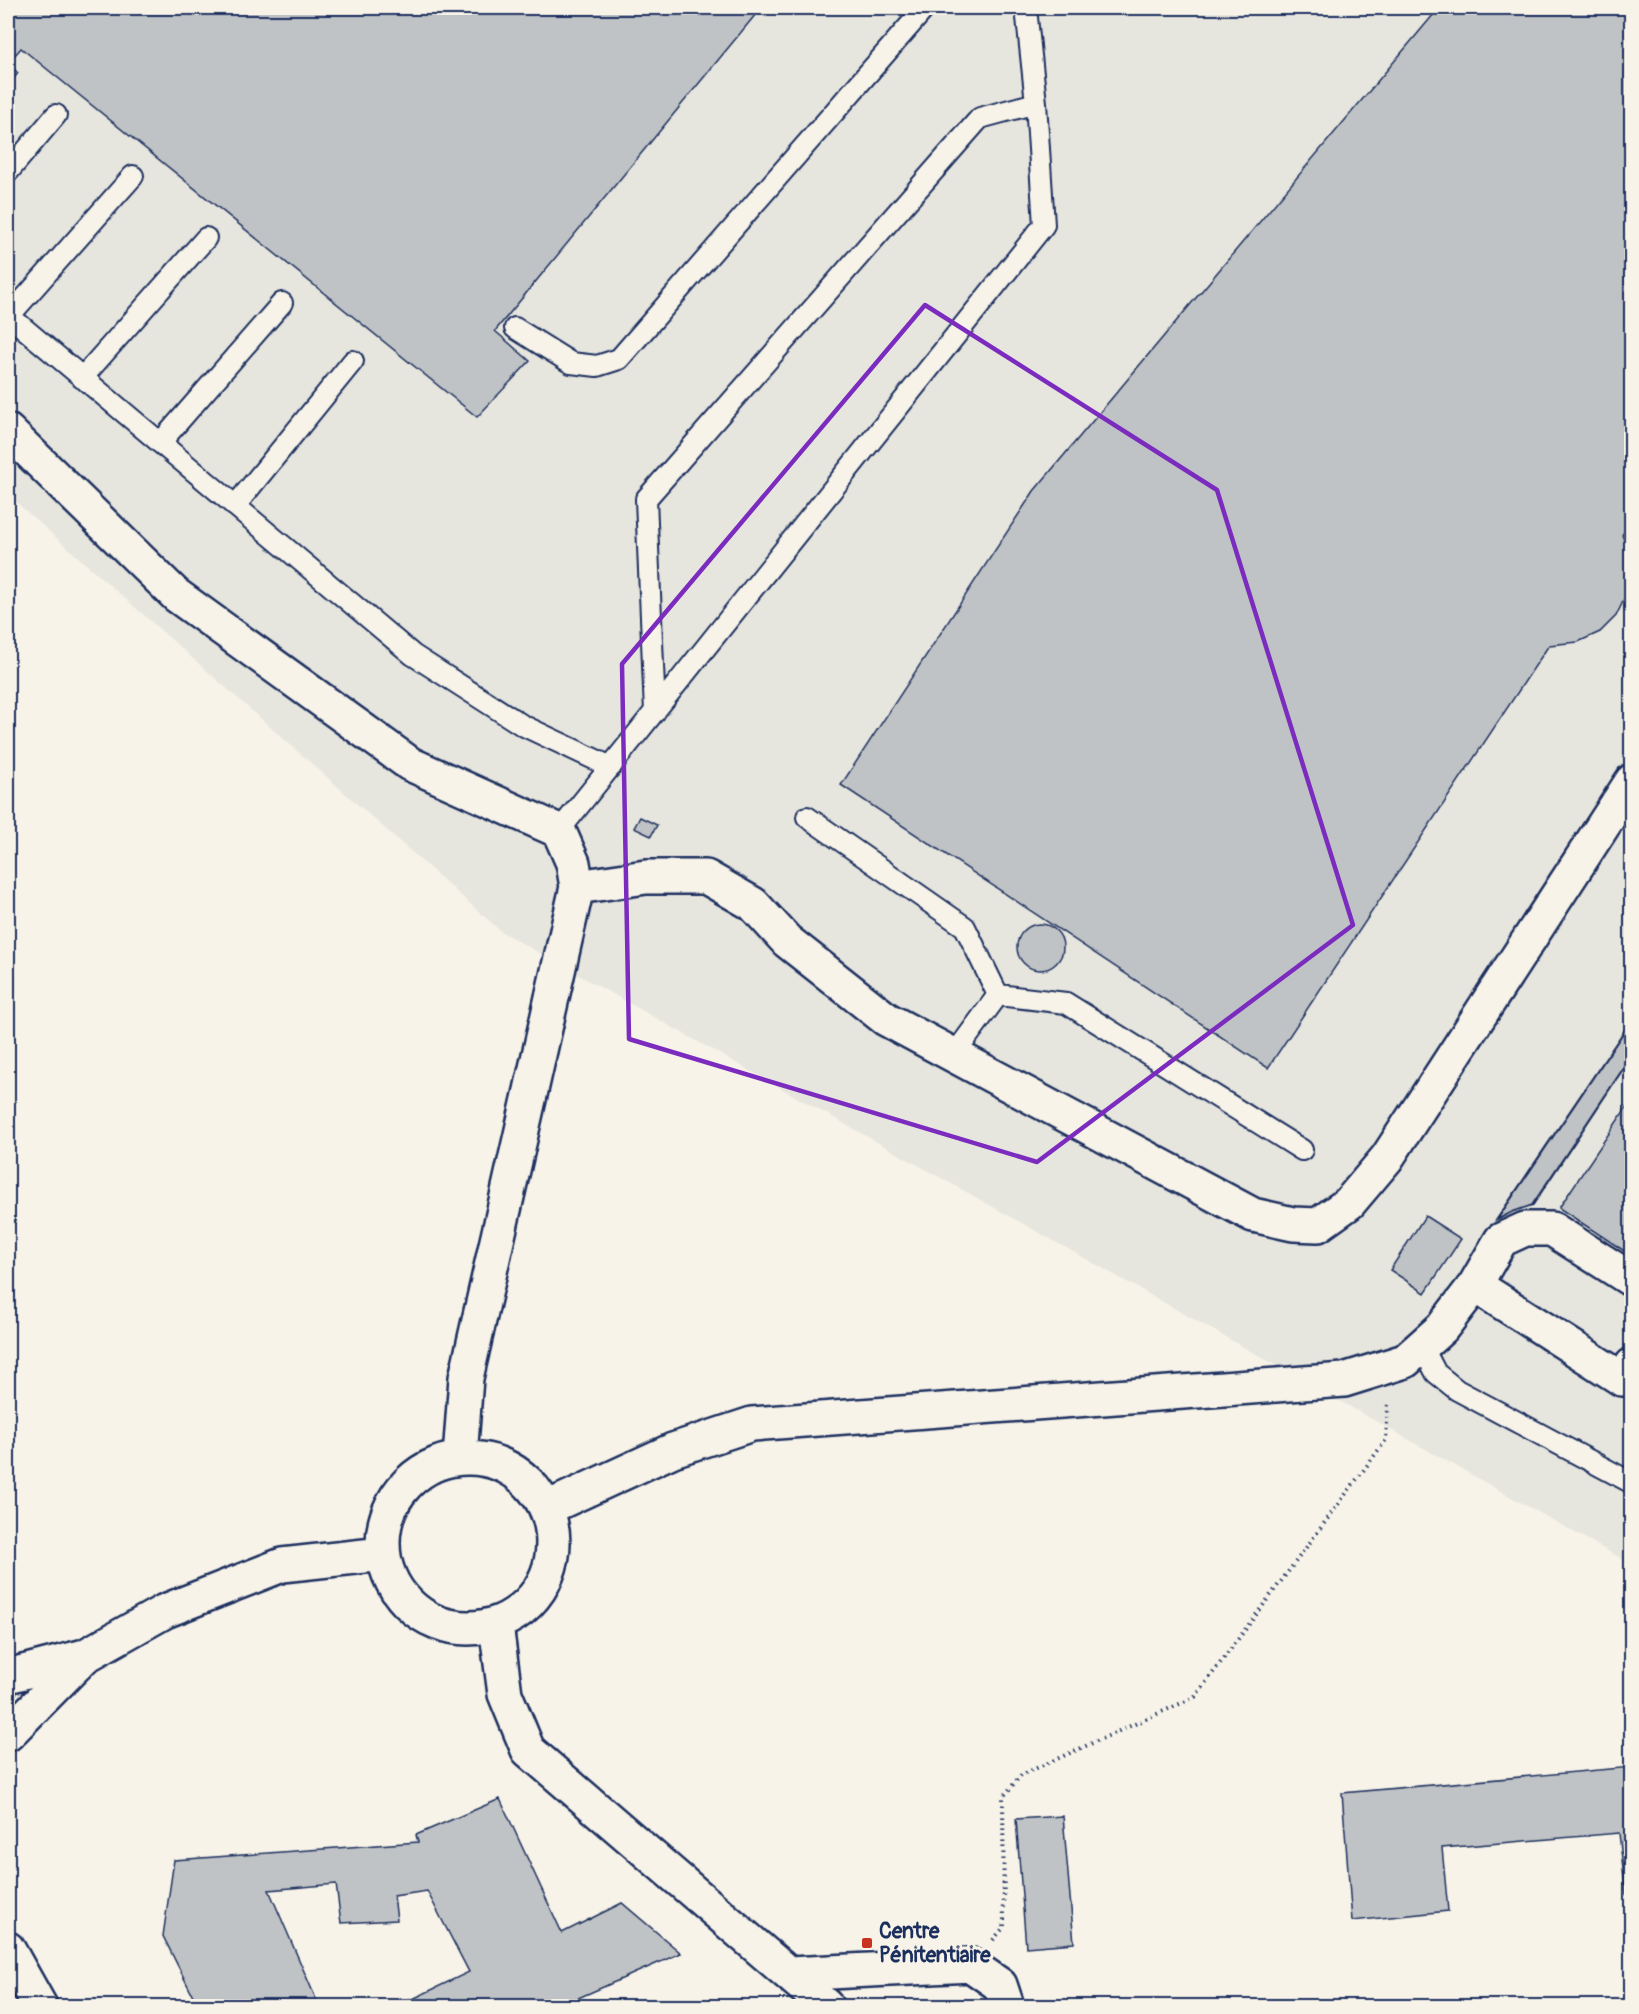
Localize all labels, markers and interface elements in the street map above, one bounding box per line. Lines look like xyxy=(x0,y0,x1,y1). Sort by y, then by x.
place label: Centre Pénitentiaire xyxy=(879,1918,991,1969)
marker: Centre Pénitentiaire xyxy=(860,1936,874,1950)

